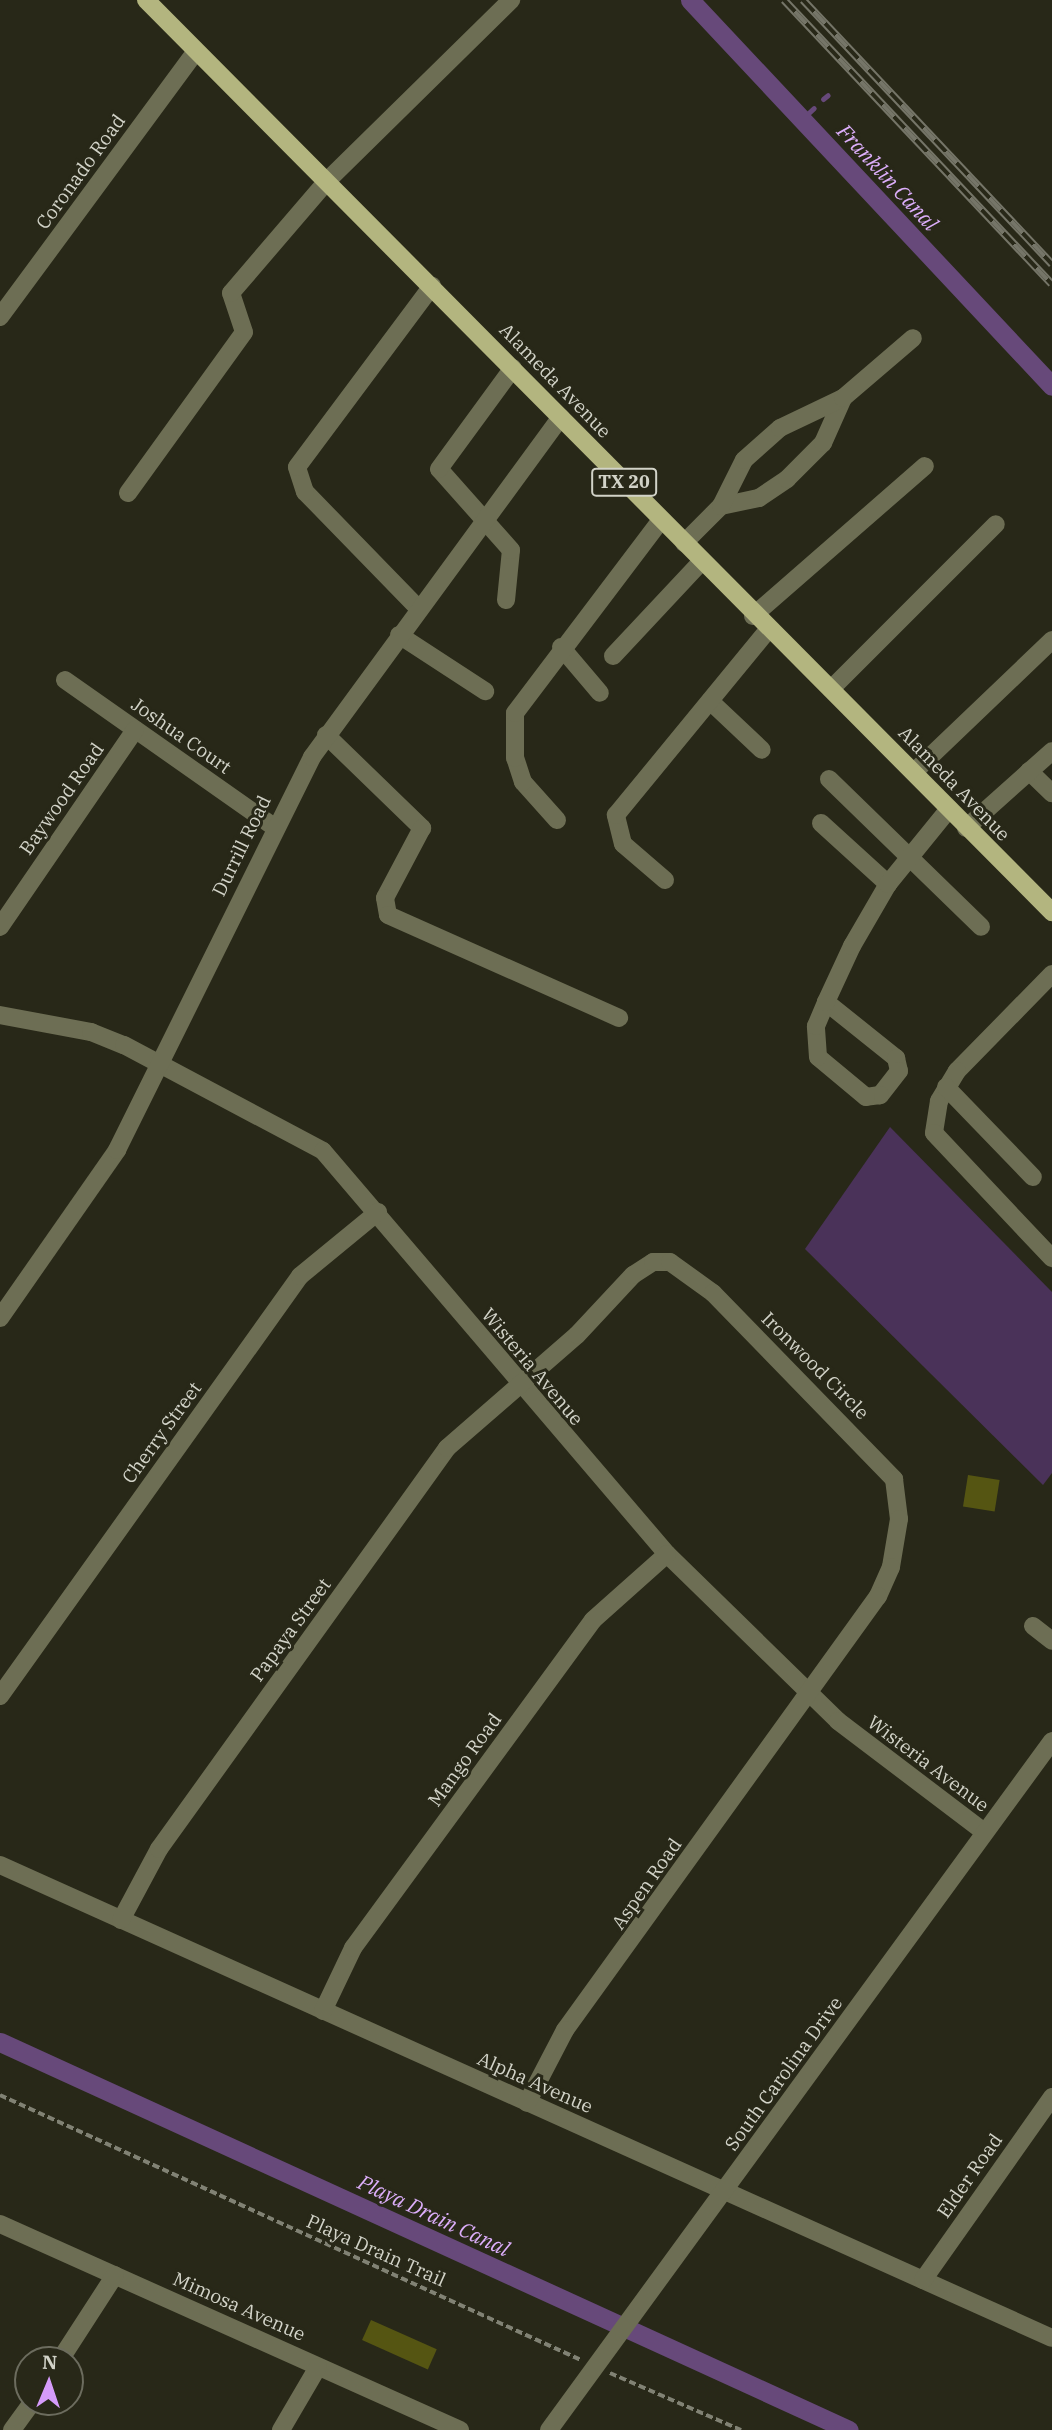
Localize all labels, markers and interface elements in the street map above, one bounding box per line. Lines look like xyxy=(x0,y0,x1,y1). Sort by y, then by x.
street label: Coronado Road xyxy=(32,110,130,234)
water label: Franklin Canal xyxy=(832,119,944,235)
street label: Alameda Avenue xyxy=(495,319,615,443)
road number: TX 20 xyxy=(591,468,657,496)
street label: Joshua Court xyxy=(127,693,235,779)
street label: Alameda Avenue xyxy=(894,722,1014,846)
street label: Baywood Road xyxy=(15,739,109,859)
street label: Durrill Road xyxy=(208,792,276,900)
street label: Wisteria Avenue xyxy=(476,1304,588,1430)
street label: Ironwood Circle xyxy=(757,1308,873,1424)
street label: Cherry Street xyxy=(118,1378,206,1488)
street label: Papaya Street xyxy=(246,1574,336,1686)
street label: Mango Road xyxy=(424,1709,506,1811)
street label: Wisteria Avenue xyxy=(863,1711,993,1817)
street label: Aspen Road xyxy=(607,1834,687,1934)
street label: South Carolina Drive xyxy=(720,1993,848,2155)
street label: Alpha Avenue xyxy=(474,2047,596,2119)
street label: Elder Road xyxy=(933,2129,1007,2223)
water label: Playa Drain Canal xyxy=(354,2169,514,2261)
street label: Playa Drain Trail xyxy=(303,2210,449,2292)
street label: Mimosa Avenue xyxy=(169,2268,309,2346)
north arrow xyxy=(14,2346,84,2416)
text: N xyxy=(42,2350,58,2374)

